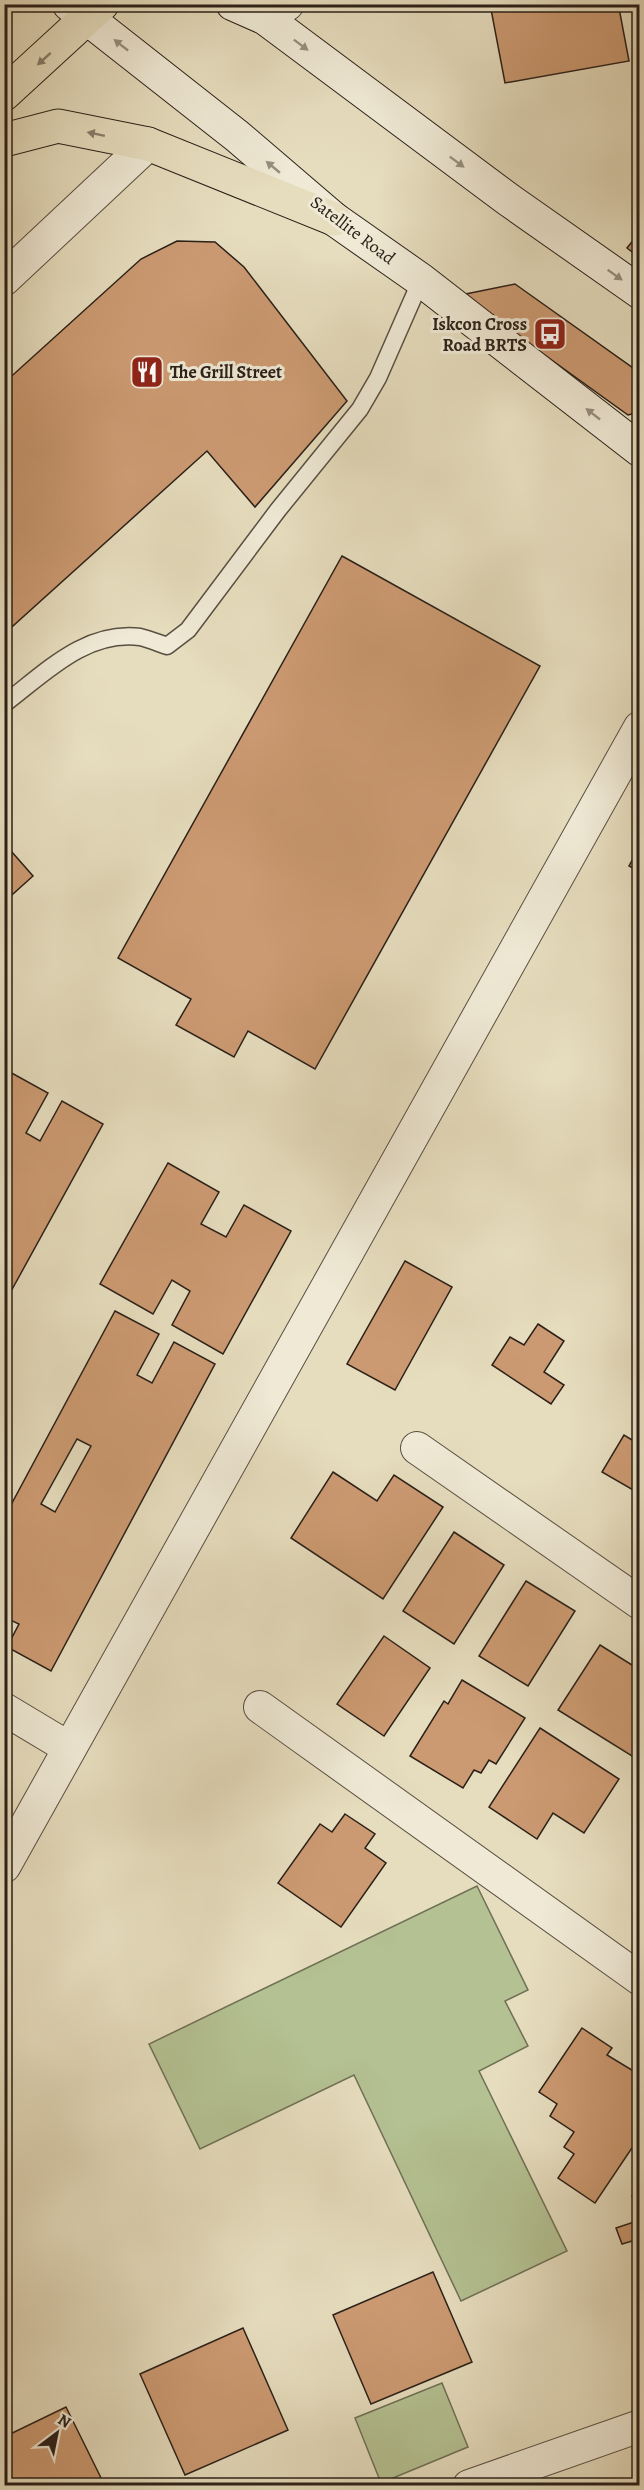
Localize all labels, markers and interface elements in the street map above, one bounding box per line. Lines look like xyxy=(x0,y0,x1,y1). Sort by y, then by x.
one-way arrow xyxy=(113,39,128,51)
one-way arrow xyxy=(292,39,308,51)
one-way arrow xyxy=(36,52,51,66)
one-way arrow xyxy=(87,128,106,138)
one-way arrow xyxy=(448,156,464,168)
one-way arrow xyxy=(265,160,281,173)
street label: Satellite Road xyxy=(306,190,401,270)
one-way arrow xyxy=(608,269,623,281)
place label: Iskcon Cross Road BRTS xyxy=(432,312,527,357)
bus stop icon: Iskcon Cross Road BRTS xyxy=(532,316,568,352)
restaurant icon: The Grill Street xyxy=(129,354,165,390)
place label: The Grill Street xyxy=(170,360,282,384)
one-way arrow xyxy=(586,408,601,420)
north arrow xyxy=(27,2403,87,2463)
text: N xyxy=(54,2409,75,2434)

